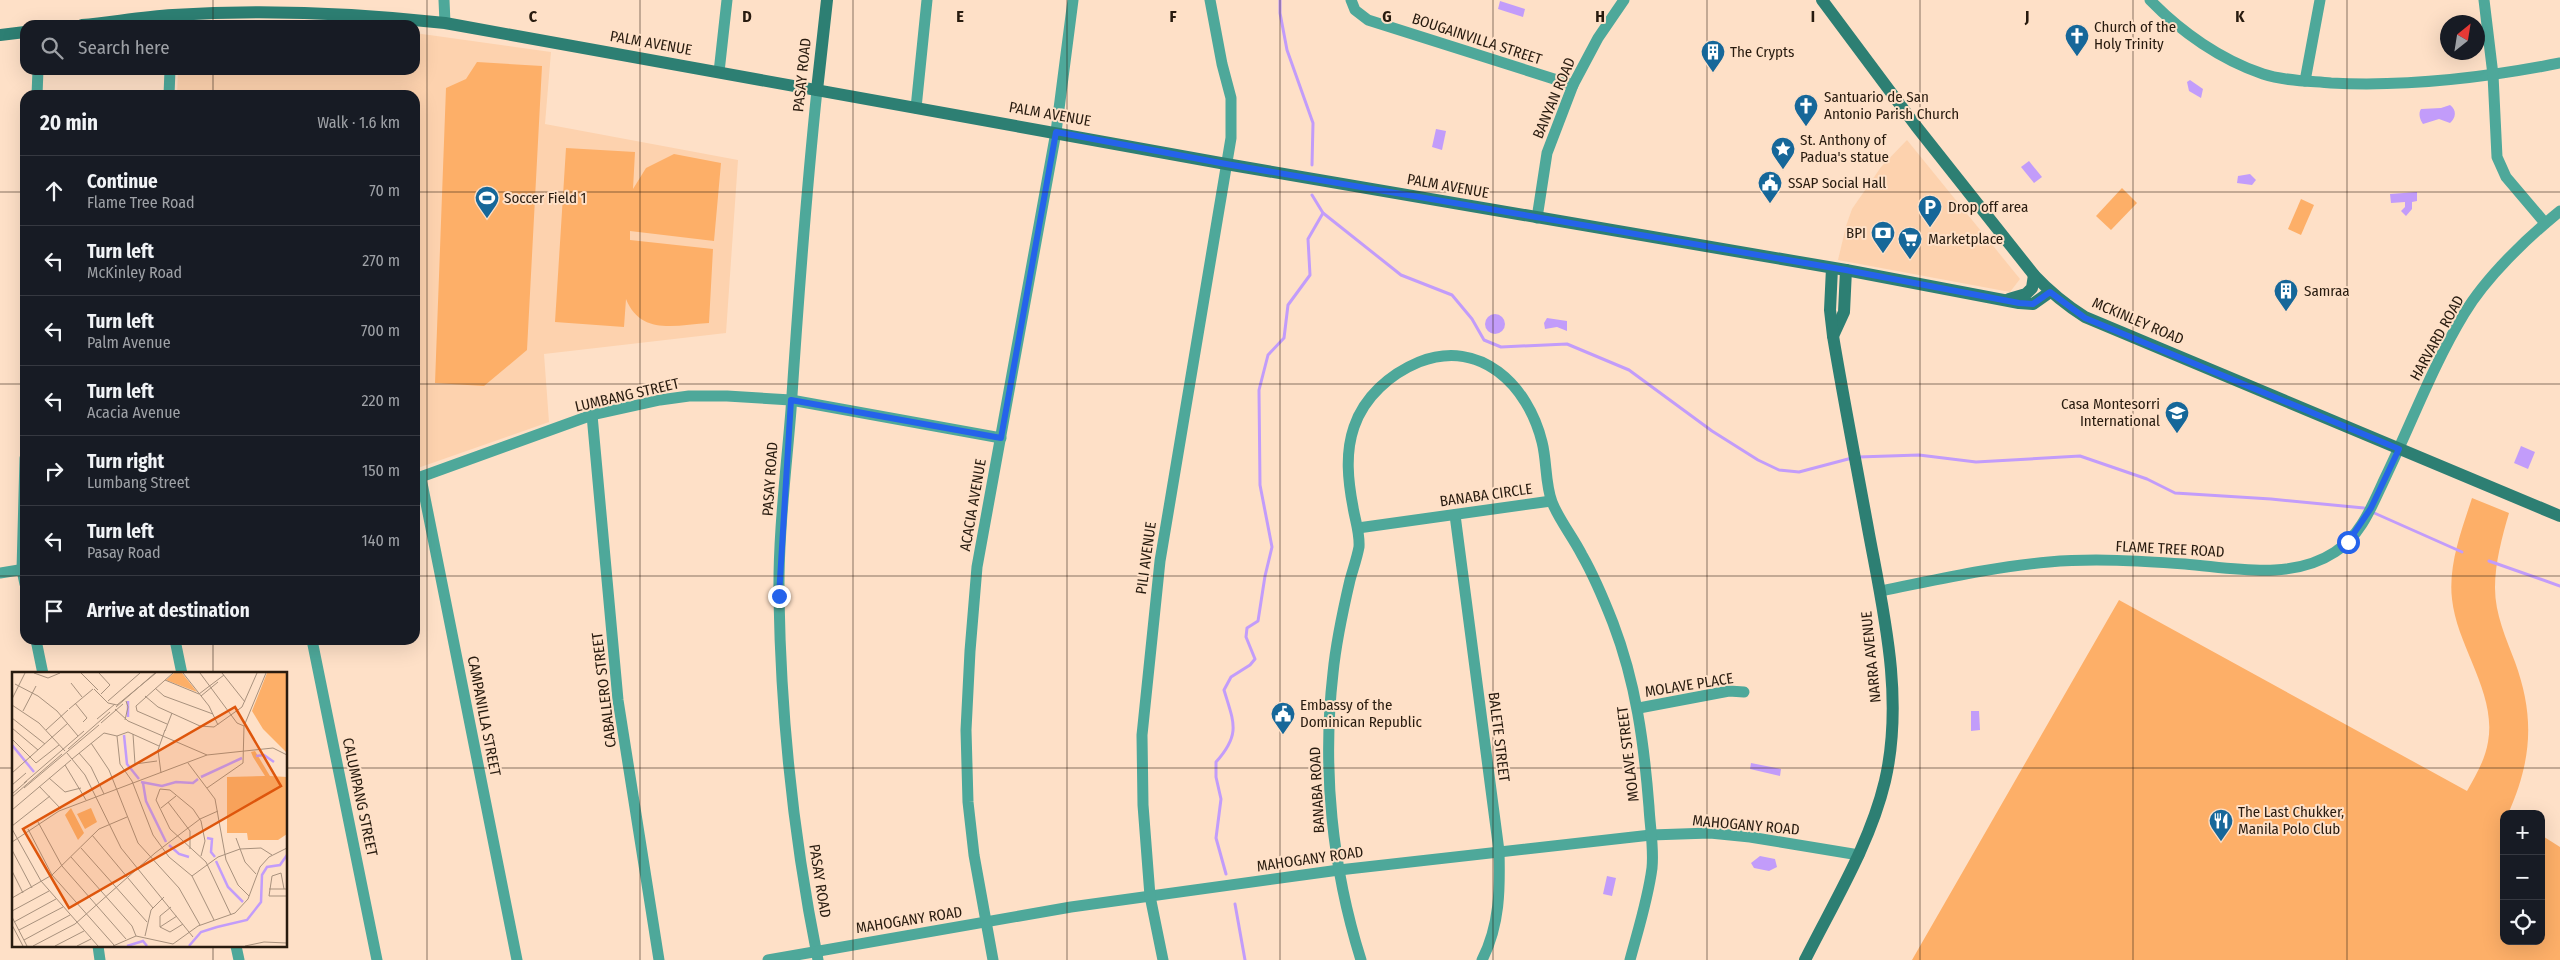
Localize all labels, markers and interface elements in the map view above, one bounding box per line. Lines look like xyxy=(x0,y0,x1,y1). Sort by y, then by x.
text: C xyxy=(529,7,538,26)
text: D xyxy=(742,7,752,26)
text: E xyxy=(956,7,964,26)
text: F xyxy=(1169,7,1177,26)
text: G xyxy=(1382,7,1392,26)
text: H xyxy=(1595,7,1605,26)
text: I xyxy=(1811,7,1815,26)
text: J xyxy=(2024,7,2029,26)
text: K xyxy=(2235,7,2245,26)
street label: BOUGAINVILLA STREET xyxy=(1410,10,1544,69)
north arrow xyxy=(2440,15,2485,60)
place label: Church of the Holy Trinity xyxy=(2094,18,2176,53)
search box xyxy=(20,20,420,75)
church icon: Church of the Holy Trinity xyxy=(2064,23,2090,57)
street label: PALM AVENUE xyxy=(609,27,693,59)
icon: search xyxy=(38,34,66,62)
text: Search here xyxy=(78,36,170,59)
street label: PASAY ROAD xyxy=(789,37,815,113)
building icon: The Crypts xyxy=(1700,39,1726,73)
place label: The Crypts xyxy=(1730,43,1794,61)
street label: BANYAN ROAD xyxy=(1529,55,1579,141)
place label: Santuario de San Antonio Parish Church xyxy=(1824,88,1959,123)
church icon: Santuario de San Antonio Parish Church xyxy=(1793,93,1819,127)
street label: PALM AVENUE xyxy=(1008,98,1092,130)
text: 20 min xyxy=(40,110,98,136)
text: Walk · 1.6 km xyxy=(317,113,400,132)
place label: St. Anthony of Padua's statue xyxy=(1800,131,1889,166)
place icon: St. Anthony of Padua's statue xyxy=(1770,136,1796,170)
text: Continue xyxy=(87,170,158,193)
street label: PALM AVENUE xyxy=(1406,170,1490,202)
public building icon: SSAP Social Hall xyxy=(1757,170,1783,204)
place label: SSAP Social Hall xyxy=(1788,174,1886,192)
icon: ahead xyxy=(40,177,68,205)
text: 70 m xyxy=(369,181,400,200)
sports icon: Soccer Field 1 xyxy=(474,185,500,219)
place label: Soccer Field 1 xyxy=(504,189,586,207)
text: Flame Tree Road xyxy=(87,193,195,212)
parking icon: Drop off area xyxy=(1917,194,1943,228)
place label: Drop off area xyxy=(1948,198,2028,216)
bank icon: BPI xyxy=(1870,220,1896,254)
place label: BPI xyxy=(1846,224,1866,242)
supermarket icon: Marketplace xyxy=(1897,226,1923,260)
place label: Marketplace xyxy=(1928,230,2003,248)
text: Turn left xyxy=(87,240,154,263)
icon: left xyxy=(40,247,68,275)
text: 270 m xyxy=(362,251,400,270)
text: McKinley Road xyxy=(87,263,182,282)
building icon: Samraa xyxy=(2273,278,2299,312)
place label: Samraa xyxy=(2304,282,2350,300)
street label: HARVARD ROAD xyxy=(2406,292,2468,384)
street label: MCKINLEY ROAD xyxy=(2090,294,2186,348)
text: Turn left xyxy=(87,310,154,333)
icon: left xyxy=(40,317,68,345)
text: 700 m xyxy=(361,321,400,340)
text: Palm Avenue xyxy=(87,333,171,352)
street label: LUMBANG STREET xyxy=(573,374,681,416)
text: Turn left xyxy=(87,380,154,403)
icon: left xyxy=(40,387,68,415)
text: 220 m xyxy=(361,391,400,410)
place label: Casa Montesorri International xyxy=(2061,395,2160,430)
school or university icon: Casa Montesorri International xyxy=(2164,400,2190,434)
text: Acacia Avenue xyxy=(87,403,181,422)
street label: PASAY ROAD xyxy=(758,441,782,517)
text: Turn right xyxy=(87,450,164,473)
icon: right xyxy=(40,457,68,485)
street label: ACACIA AVENUE xyxy=(956,457,990,553)
text: 150 m xyxy=(362,461,400,480)
text: Lumbang Street xyxy=(87,473,190,492)
street label: BANABA CIRCLE xyxy=(1438,480,1534,510)
text: Turn left xyxy=(87,520,154,543)
street label: PILI AVENUE xyxy=(1132,521,1160,595)
icon: left xyxy=(40,527,68,555)
text: 140 m xyxy=(362,531,400,550)
route start xyxy=(2337,531,2360,554)
street label: FLAME TREE ROAD xyxy=(2115,537,2225,561)
text: Pasay Road xyxy=(87,543,161,562)
route end xyxy=(768,585,791,608)
icon: arrive xyxy=(40,597,68,625)
text: Arrive at destination xyxy=(87,599,250,622)
street label: NARRA AVENUE xyxy=(1857,610,1885,704)
street label: CABALLERO STREET xyxy=(588,631,620,749)
street label: CAMPANILLA STREET xyxy=(464,654,504,778)
street label: MOLAVE PLACE xyxy=(1643,669,1735,701)
inset map xyxy=(12,672,288,948)
street label: BALETE STREET xyxy=(1485,691,1513,783)
place label: Embassy of the Dominican Republic xyxy=(1300,696,1423,731)
public building icon: Embassy of the Dominican Republic xyxy=(1270,701,1296,735)
street label: MOLAVE STREET xyxy=(1613,705,1643,803)
street label: CALUMPANG STREET xyxy=(339,736,381,858)
street label: BANABA ROAD xyxy=(1306,746,1328,834)
place label: The Last Chukker, Manila Polo Club xyxy=(2238,803,2344,838)
restaurant icon: The Last Chukker, Manila Polo Club xyxy=(2208,808,2234,842)
map controls xyxy=(2500,810,2545,945)
button: + xyxy=(2500,810,2545,855)
street label: MAHOGANY ROAD xyxy=(1692,811,1800,839)
street label: PASAY ROAD xyxy=(805,843,835,919)
street label: MAHOGANY ROAD xyxy=(1255,843,1365,875)
button: − xyxy=(2500,855,2545,900)
button: locate xyxy=(2500,900,2545,945)
street label: MAHOGANY ROAD xyxy=(854,903,964,937)

